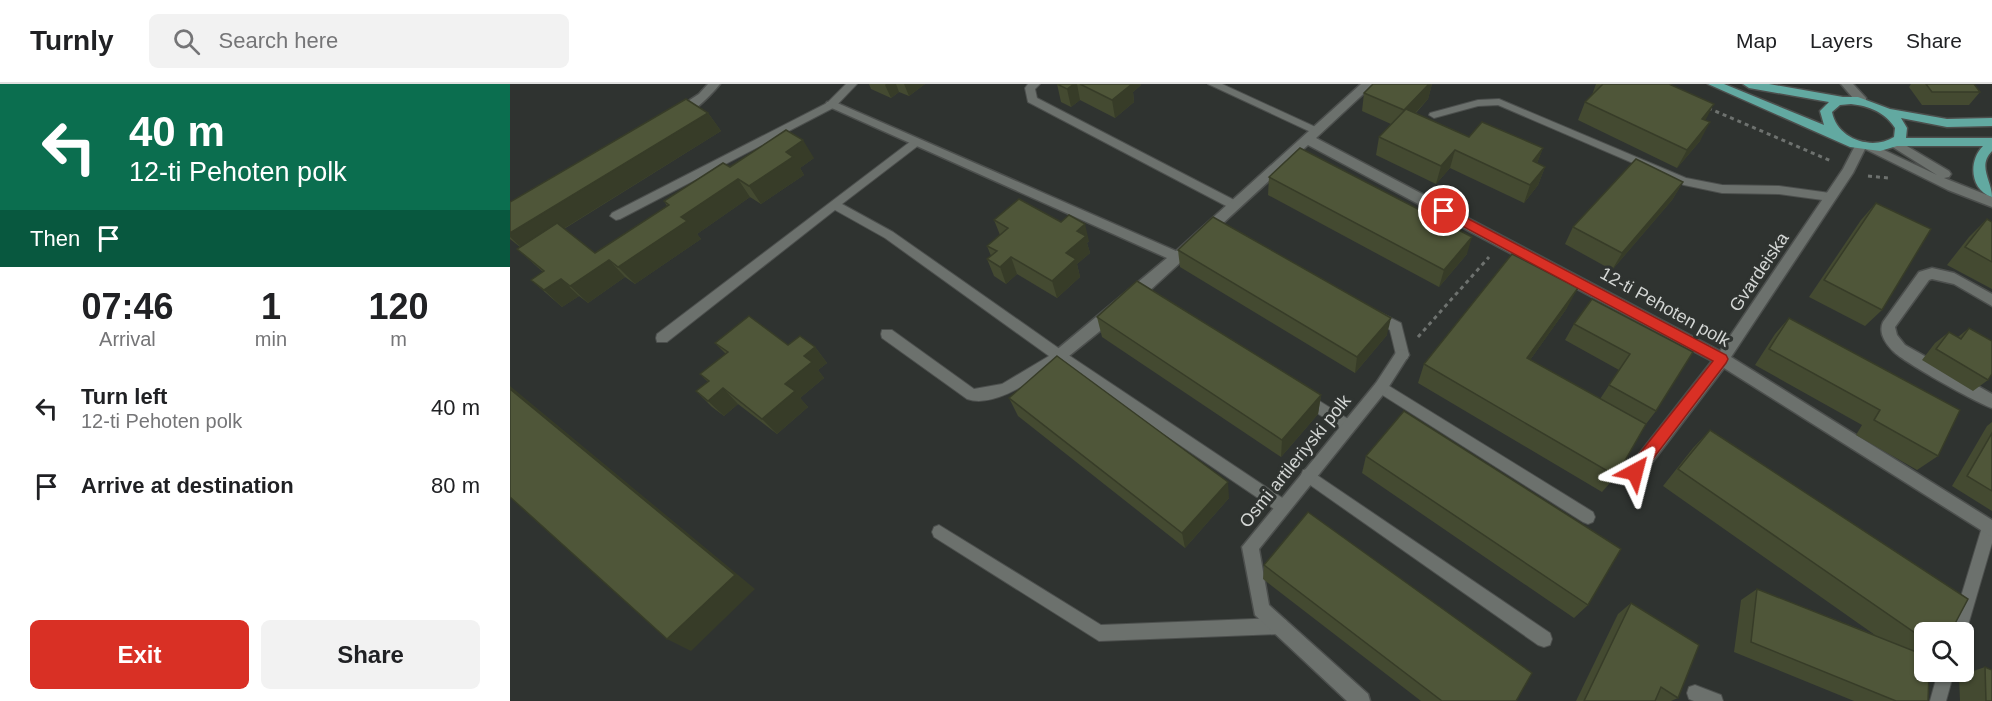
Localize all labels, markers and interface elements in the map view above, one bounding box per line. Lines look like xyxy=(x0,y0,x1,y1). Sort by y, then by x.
search box xyxy=(149,14,569,68)
text: Turnly xyxy=(30,25,113,56)
icon: search xyxy=(170,25,203,58)
text: Search here xyxy=(218,28,338,53)
text: Map xyxy=(1736,29,1777,52)
text: Layers xyxy=(1810,29,1873,52)
text: Share xyxy=(1906,29,1962,52)
icon: left xyxy=(30,108,108,186)
text: 40 m xyxy=(129,108,225,155)
text: 12-ti Pehoten polk xyxy=(129,157,347,187)
pin xyxy=(1418,185,1469,236)
icon: arrive xyxy=(1427,194,1460,227)
icon: arrive xyxy=(92,222,125,255)
text: Then xyxy=(30,226,80,251)
street label: Gvardeiska xyxy=(1725,228,1793,315)
street label: 12-ti Pehoten polk xyxy=(1597,263,1734,351)
text: 07:46 xyxy=(81,286,173,327)
text: 1 xyxy=(261,286,281,327)
text: 120 xyxy=(368,286,429,327)
text: Arrival xyxy=(99,328,156,350)
text: min xyxy=(255,328,287,350)
text: m xyxy=(390,328,407,350)
text: Turn left xyxy=(81,384,167,409)
street label: Osmi artileriyski polk xyxy=(1235,390,1355,531)
icon: left xyxy=(30,392,63,425)
text: 40 m xyxy=(431,395,480,420)
text: 12-ti Pehoten polk xyxy=(81,410,242,432)
position arrow xyxy=(1603,440,1667,504)
icon: arrive xyxy=(30,470,63,503)
text: Arrive at destination xyxy=(81,473,294,498)
text: 80 m xyxy=(431,473,480,498)
button: Exit xyxy=(30,620,249,689)
button: Share xyxy=(261,620,480,689)
map controls xyxy=(1914,622,1974,682)
button: search xyxy=(1914,622,1974,682)

